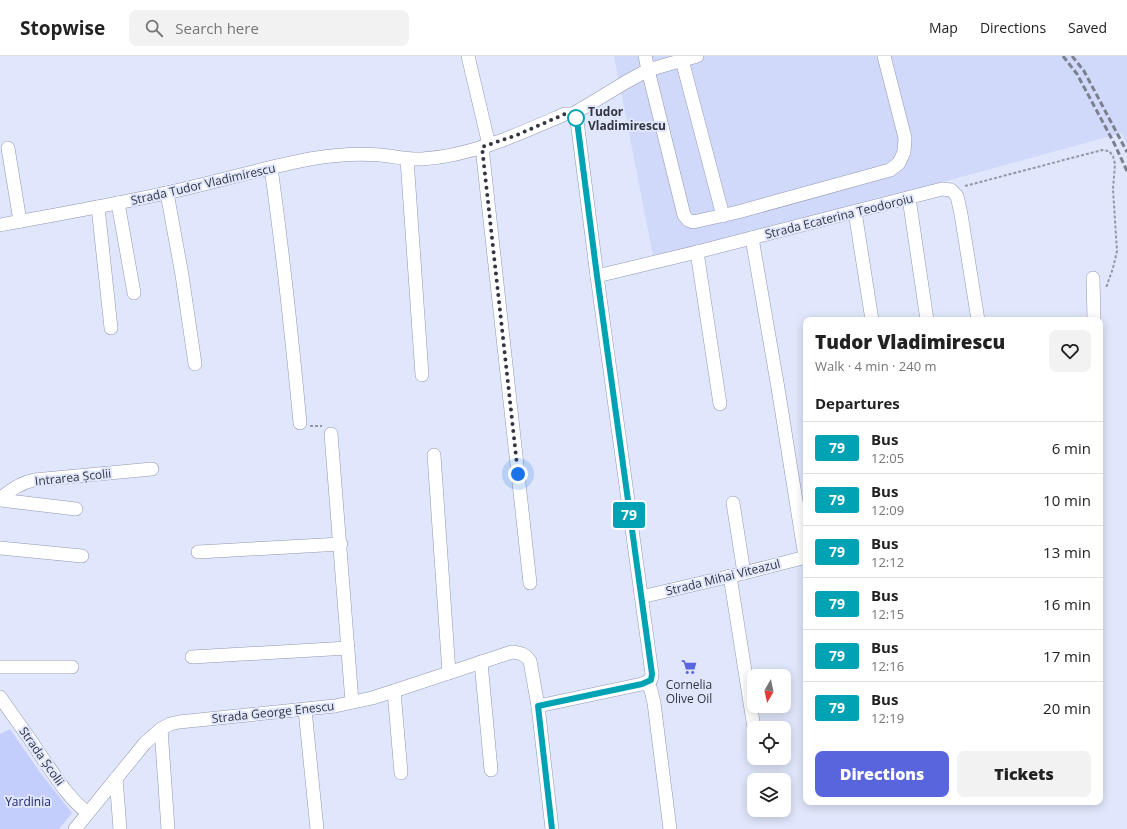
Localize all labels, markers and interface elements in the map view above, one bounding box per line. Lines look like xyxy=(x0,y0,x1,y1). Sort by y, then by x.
search box xyxy=(129,10,409,46)
text: Stopwise xyxy=(20,15,105,41)
icon: search xyxy=(143,17,165,39)
text: Search here xyxy=(175,18,259,38)
text: Map xyxy=(929,18,958,37)
text: Directions xyxy=(980,18,1046,37)
text: Saved xyxy=(1068,18,1107,37)
place label: Tudor Vladimirescu xyxy=(588,103,666,134)
marker: Tudor Vladimirescu xyxy=(567,109,585,127)
street label: Strada Tudor Vladimirescu xyxy=(129,159,277,209)
street label: Strada Ecaterina Teodoroiu xyxy=(763,189,915,243)
text: Tudor Vladimirescu xyxy=(815,329,1005,355)
button: heart xyxy=(1049,330,1091,372)
text: Walk · 4 min · 240 m xyxy=(815,357,937,375)
text: Departures xyxy=(815,393,900,413)
text: Bus xyxy=(871,429,898,449)
text: 79 xyxy=(829,438,845,457)
text: 6 min xyxy=(1052,438,1091,458)
text: 12:05 xyxy=(871,449,904,467)
your location xyxy=(508,464,528,484)
street label: Intrarea Școlii xyxy=(34,465,112,489)
text: Bus xyxy=(871,481,898,501)
text: 79 xyxy=(829,490,845,509)
text: 10 min xyxy=(1043,490,1091,510)
text: 12:09 xyxy=(871,501,904,519)
line badge: 79 xyxy=(611,502,647,528)
text: 79 xyxy=(621,505,637,524)
text: Bus xyxy=(871,533,898,553)
text: 79 xyxy=(829,542,845,561)
text: 13 min xyxy=(1043,542,1091,562)
text: 12:12 xyxy=(871,553,904,571)
street label: Strada Mihai Viteazul xyxy=(664,555,782,599)
text: Bus xyxy=(871,585,898,605)
text: 79 xyxy=(829,594,845,613)
text: 16 min xyxy=(1043,594,1091,614)
text: 12:15 xyxy=(871,605,904,623)
text: Bus xyxy=(871,637,898,657)
text: 79 xyxy=(829,646,845,665)
text: 17 min xyxy=(1043,646,1091,666)
text: 12:16 xyxy=(871,657,904,675)
supermarket icon: Cornelia Olive Oil xyxy=(680,658,698,676)
north arrow xyxy=(747,669,791,713)
map controls xyxy=(747,669,791,817)
place label: Cornelia Olive Oil xyxy=(666,676,712,707)
text: Bus xyxy=(871,689,898,709)
street label: Strada George Enescu xyxy=(211,697,335,727)
text: 79 xyxy=(829,698,845,717)
text: 20 min xyxy=(1043,698,1091,718)
text: 12:19 xyxy=(871,709,904,727)
button: locate xyxy=(747,721,791,765)
street label: Strada Școlii xyxy=(15,723,69,789)
button: Directions xyxy=(815,751,949,797)
button: Tickets xyxy=(957,751,1091,797)
button: layers xyxy=(747,773,791,817)
park label: Yardinia xyxy=(5,793,51,810)

